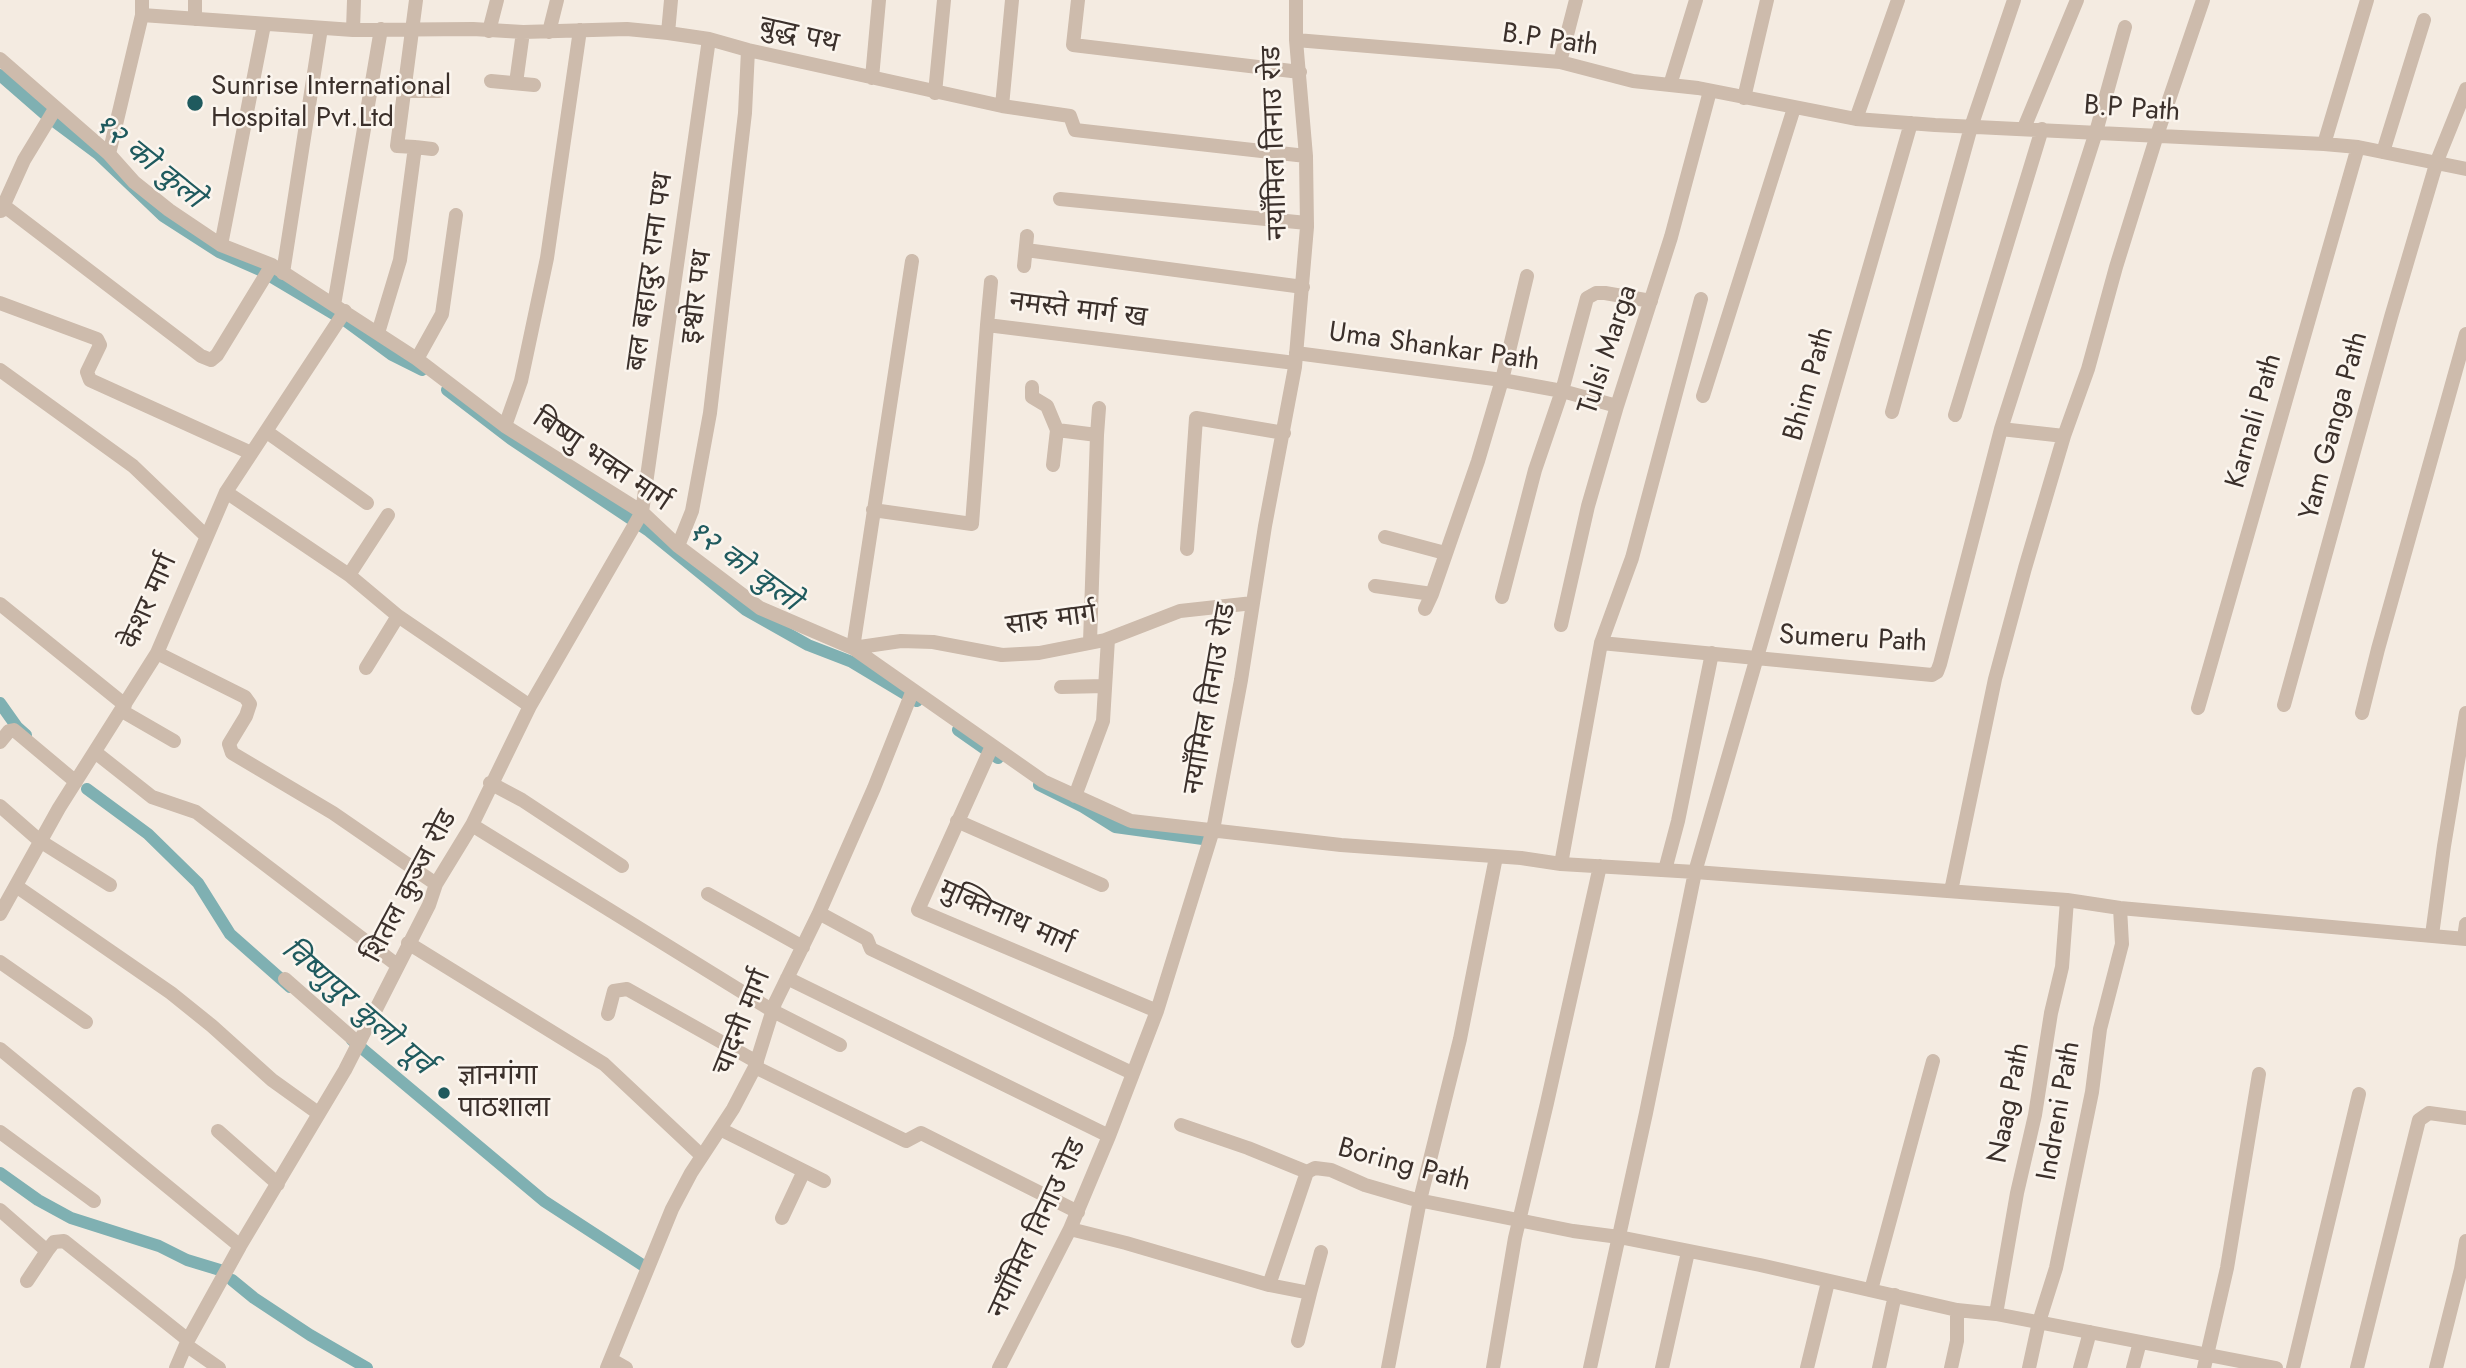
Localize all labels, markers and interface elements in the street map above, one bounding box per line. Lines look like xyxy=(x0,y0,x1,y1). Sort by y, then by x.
street label: बुद्ध पथ xyxy=(756,11,842,61)
street label: B.P Path xyxy=(1500,18,1600,64)
street label: नयाँमिल तिनाउ रोड xyxy=(1256,46,1296,240)
place label: Sunrise International Hospital Pvt.Ltd xyxy=(211,70,451,136)
street label: B.P Path xyxy=(2083,90,2181,130)
marker: Sunrise International Hospital Pvt.Ltd xyxy=(185,93,205,113)
water label: १२ को कुलो xyxy=(86,107,210,217)
street label: बल बहादुर राना पथ xyxy=(620,171,682,373)
street label: इश्वोर पथ xyxy=(676,248,720,346)
street label: Tulsi Marga xyxy=(1572,281,1646,419)
street label: नमस्ते मार्ग ख xyxy=(1007,286,1149,336)
street label: Uma Shankar Path xyxy=(1326,317,1542,379)
street label: Bhim Path xyxy=(1778,323,1842,445)
street label: Yam Ganga Path xyxy=(2294,328,2376,524)
street label: Karnali Path xyxy=(2220,350,2290,492)
street label: बिष्णु भक्त मार्ग xyxy=(525,402,677,520)
water label: १२ को कुलो xyxy=(679,514,807,620)
street label: केशर मार्ग xyxy=(114,549,186,655)
street label: सारु मार्ग xyxy=(1004,598,1098,644)
street label: नयाँमिल तिनाउ रोड xyxy=(1178,601,1244,797)
street label: Sumeru Path xyxy=(1778,619,1928,661)
street label: शितल कुञ्ज रोड xyxy=(357,805,465,969)
street label: मुक्तिनाथ मार्ग xyxy=(933,873,1079,963)
water label: विष्णुपुर कुलो पूर्व xyxy=(273,933,439,1083)
street label: चादनी मार्ग xyxy=(707,965,779,1081)
street label: Indreni Path xyxy=(2031,1039,2089,1183)
street label: Naag Path xyxy=(1982,1040,2038,1166)
place label: ज्ञानगंगा पाठशाला xyxy=(458,1060,550,1126)
marker: ज्ञानगंगा पाठशाला xyxy=(436,1085,452,1101)
street label: Boring Path xyxy=(1334,1132,1474,1200)
street label: नयाँमिल तिनाउ रोड xyxy=(982,1134,1094,1324)

